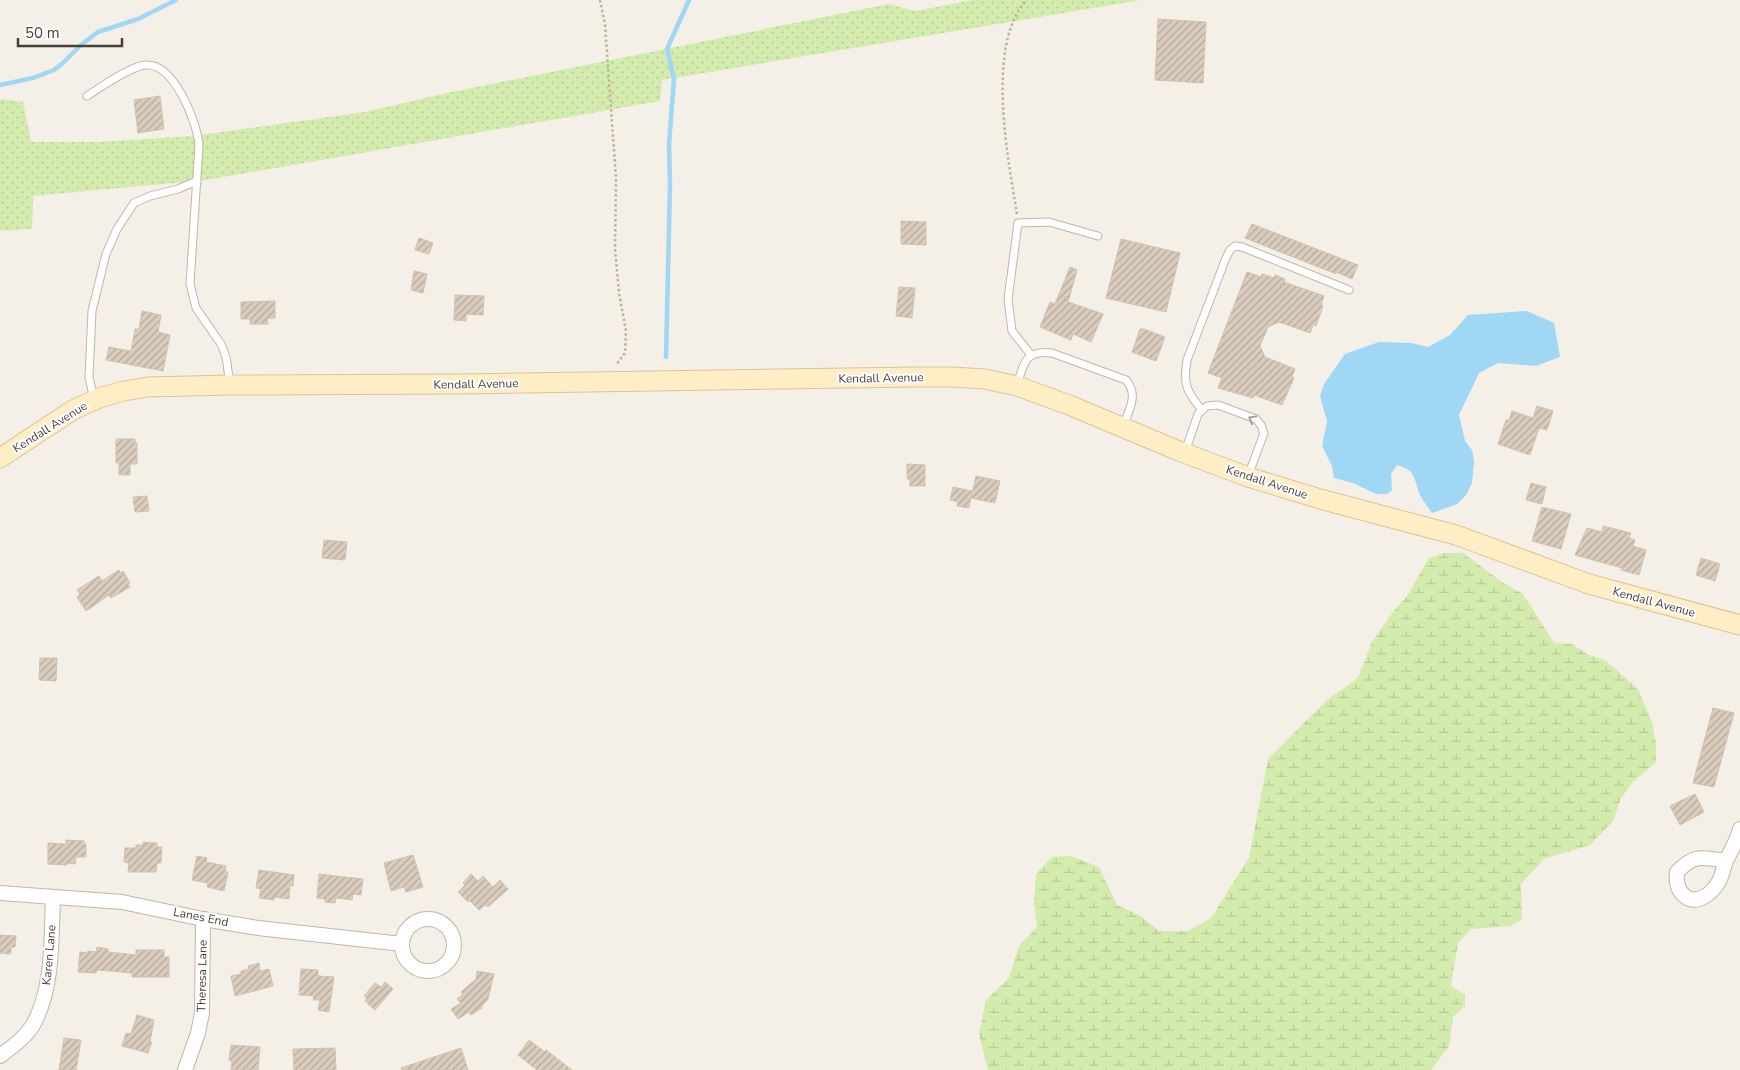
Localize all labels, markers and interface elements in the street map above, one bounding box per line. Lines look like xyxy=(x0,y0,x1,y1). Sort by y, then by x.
scale bar xyxy=(18,15,121,47)
text: 50 m xyxy=(25,23,60,43)
street label: Kendall Avenue xyxy=(838,369,924,387)
street label: Kendall Avenue xyxy=(433,375,519,393)
street label: Kendall Avenue xyxy=(10,398,90,456)
one-way arrow xyxy=(1249,415,1258,425)
street label: Kendall Avenue xyxy=(1224,461,1310,503)
street label: Kendall Avenue xyxy=(1611,583,1697,621)
street label: Lanes End xyxy=(172,904,230,930)
street label: Karen Lane xyxy=(38,924,60,986)
street label: Theresa Lane xyxy=(193,940,211,1012)

